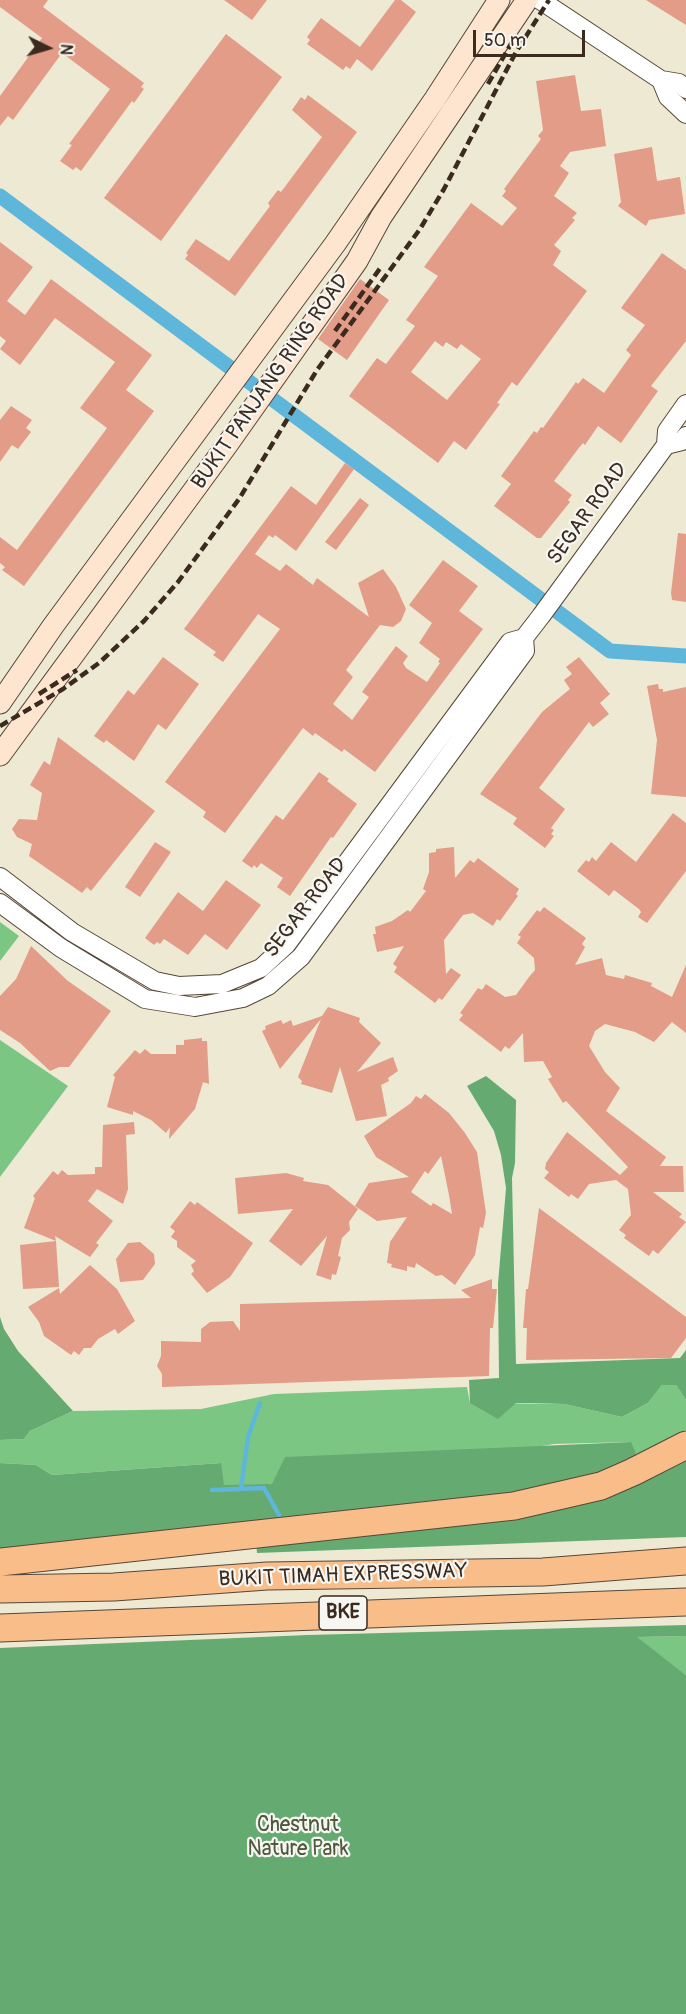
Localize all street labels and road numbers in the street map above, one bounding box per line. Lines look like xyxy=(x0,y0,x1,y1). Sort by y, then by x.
street label: BUKIT PANJANG RING ROAD xyxy=(187,269,355,495)
street label: SEGAR ROAD xyxy=(543,458,633,570)
street label: SEGAR ROAD xyxy=(259,853,353,963)
street label: BUKIT TIMAH EXPRESSWAY xyxy=(218,1559,468,1593)
road number: BKE xyxy=(319,1596,367,1630)

